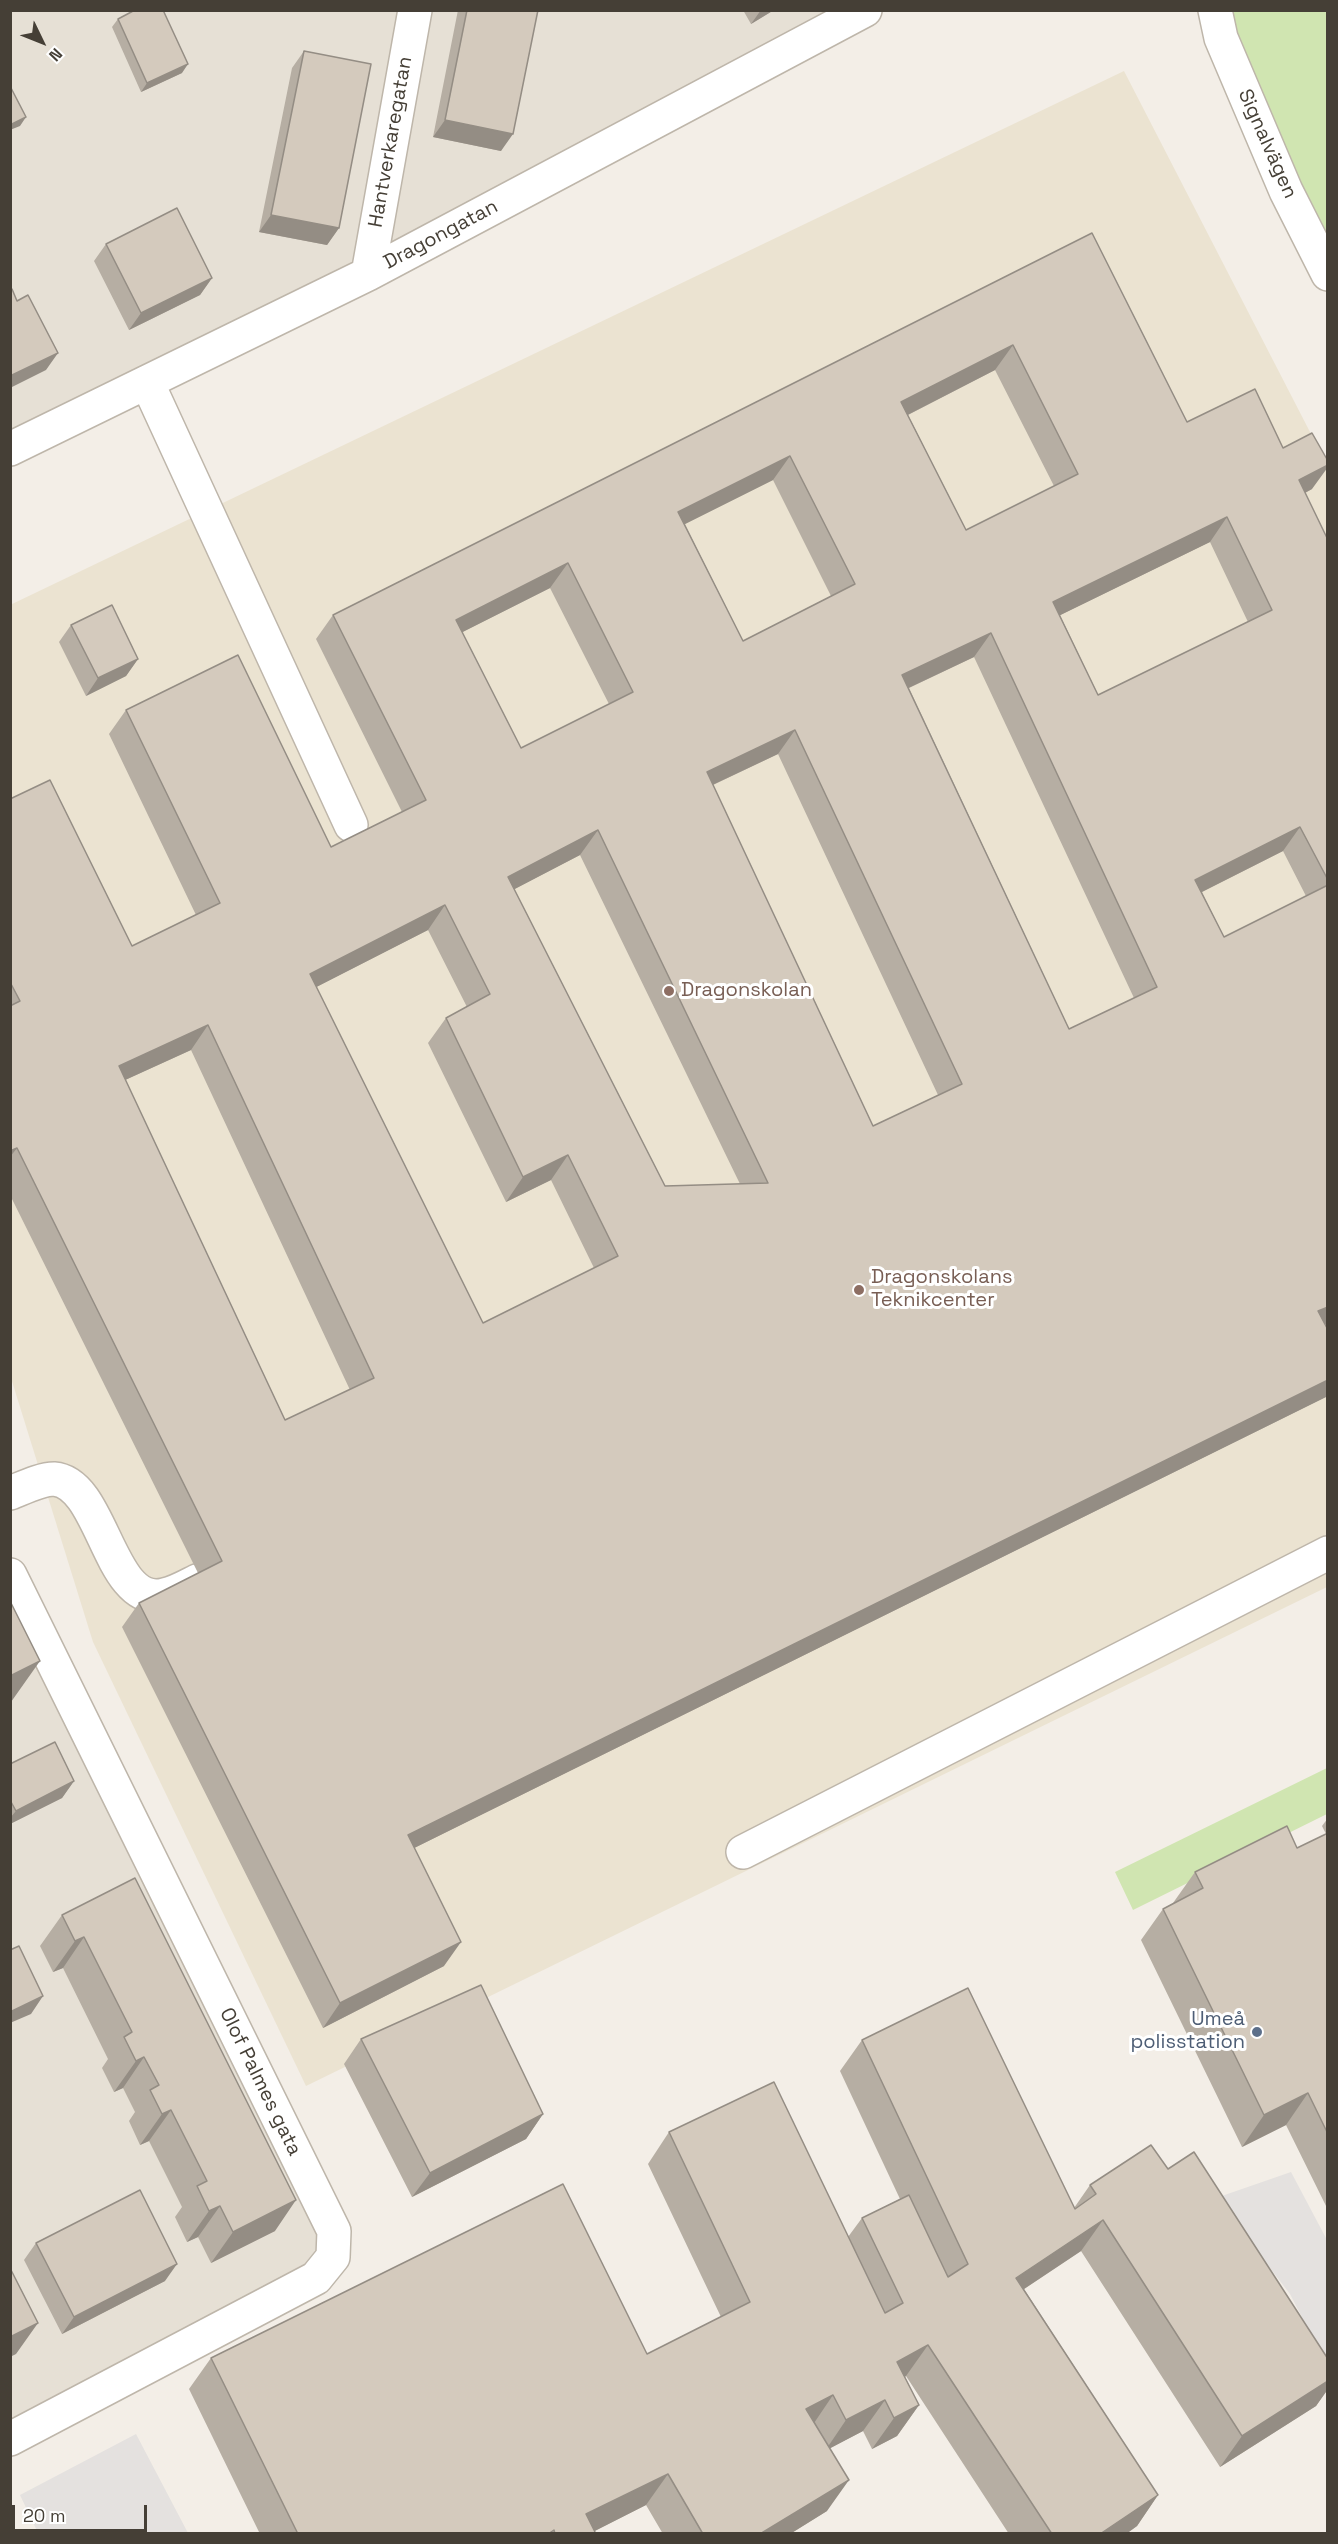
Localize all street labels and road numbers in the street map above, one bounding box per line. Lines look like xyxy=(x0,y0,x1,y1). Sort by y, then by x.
street label: Hantverkaregatan xyxy=(364,55,418,229)
street label: Signalvägen xyxy=(1232,86,1302,202)
street label: Dragongatan xyxy=(380,195,502,275)
street label: Olof Palmes gata xyxy=(214,2004,306,2160)

